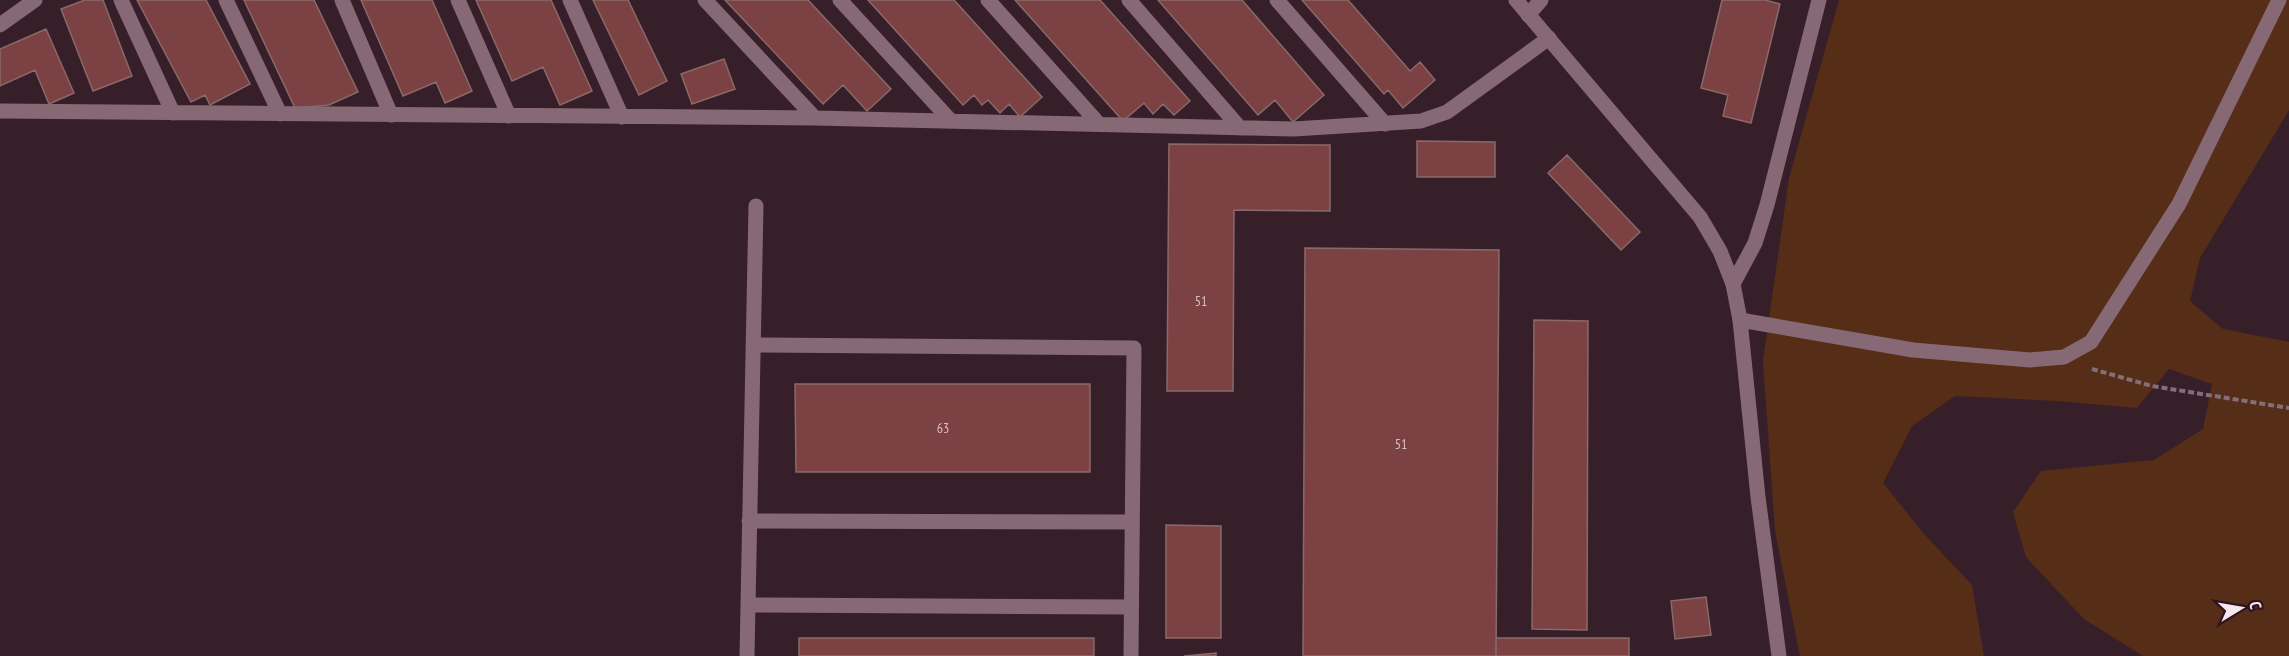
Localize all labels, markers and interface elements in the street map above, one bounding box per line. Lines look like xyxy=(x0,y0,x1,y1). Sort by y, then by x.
house number: 51 xyxy=(1195,292,1207,310)
house number: 63 xyxy=(937,419,949,437)
house number: 51 xyxy=(1395,435,1407,453)
north arrow xyxy=(2211,578,2271,638)
text: С xyxy=(2245,600,2266,611)

